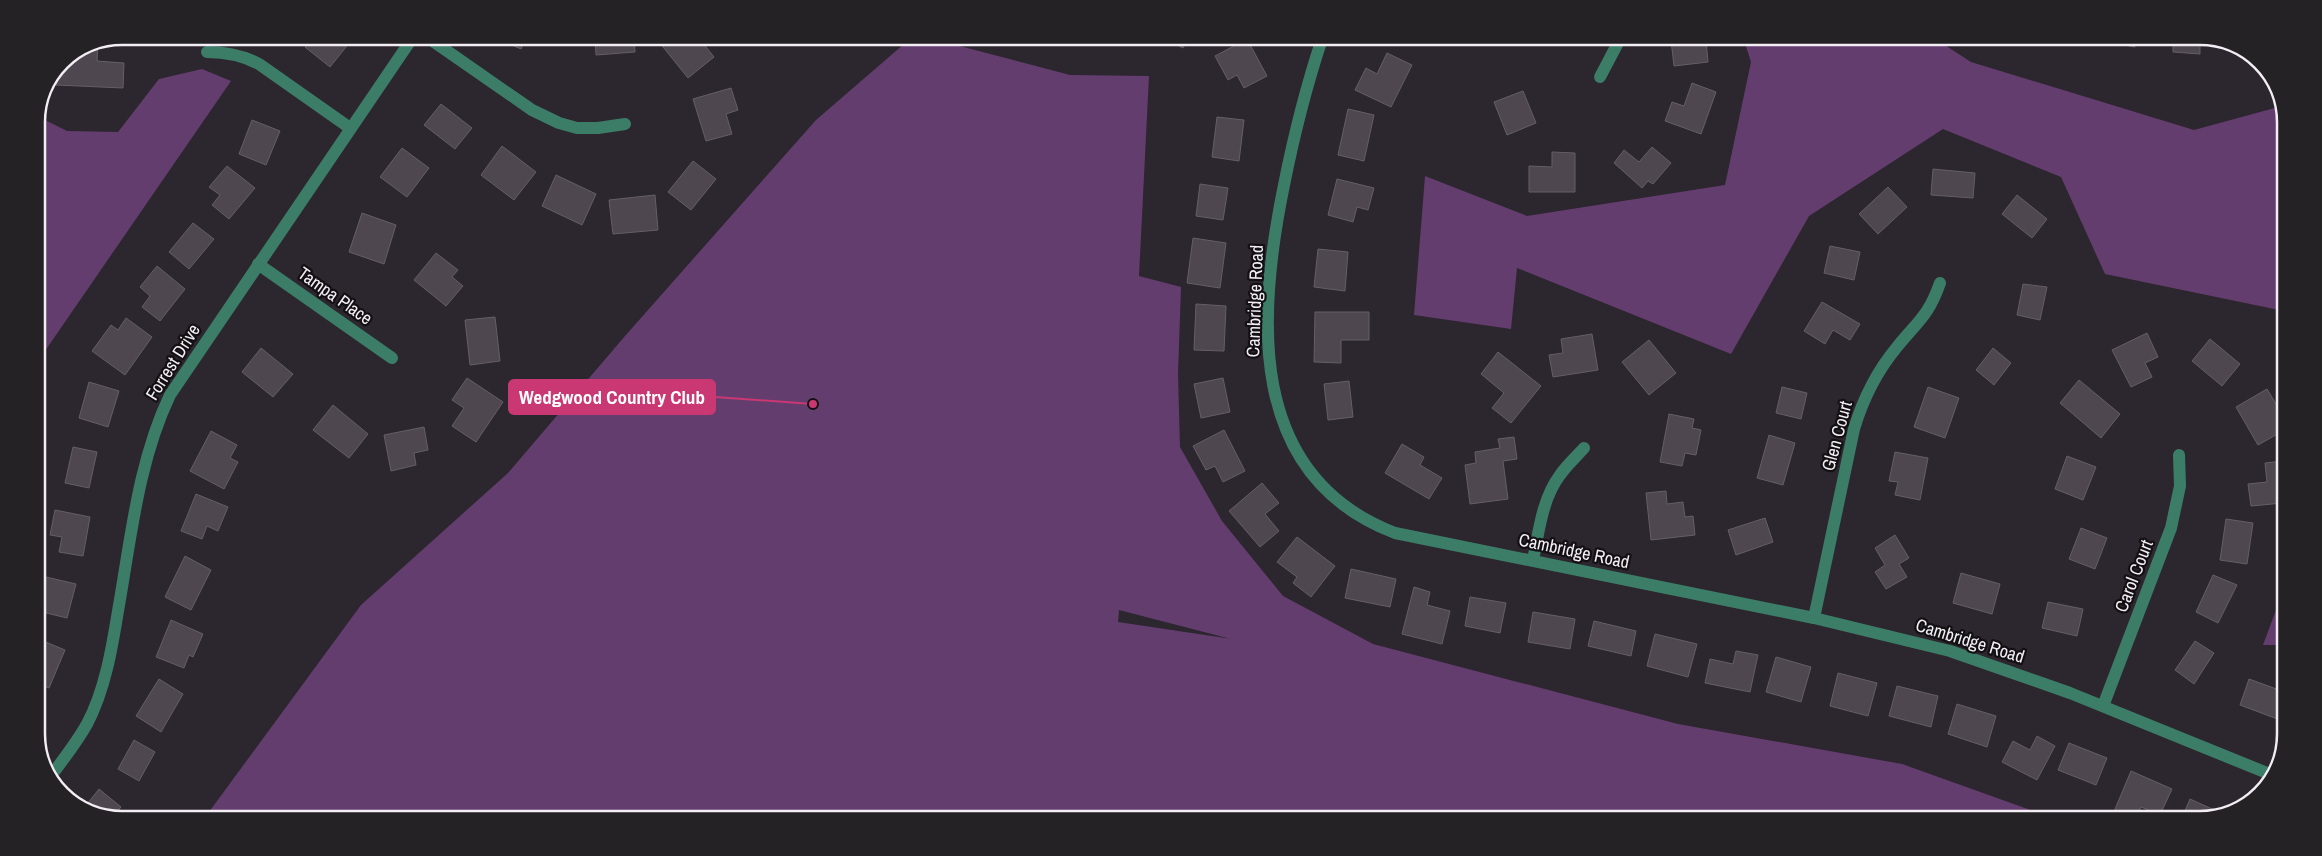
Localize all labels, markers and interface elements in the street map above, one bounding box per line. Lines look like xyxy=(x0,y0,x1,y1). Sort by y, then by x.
street label: Cambridge Road xyxy=(1240,244,1269,358)
street label: Tampa Place xyxy=(293,261,378,330)
street label: Forrest Drive xyxy=(139,319,206,405)
callout: Wedgwood Country Club xyxy=(509,380,715,414)
text: Wedgwood Country Club xyxy=(519,384,705,410)
street label: Glen Court xyxy=(1815,398,1858,474)
street label: Cambridge Road xyxy=(1517,527,1632,574)
street label: Carol Court xyxy=(2108,536,2159,616)
street label: Cambridge Road xyxy=(1913,612,2028,669)

